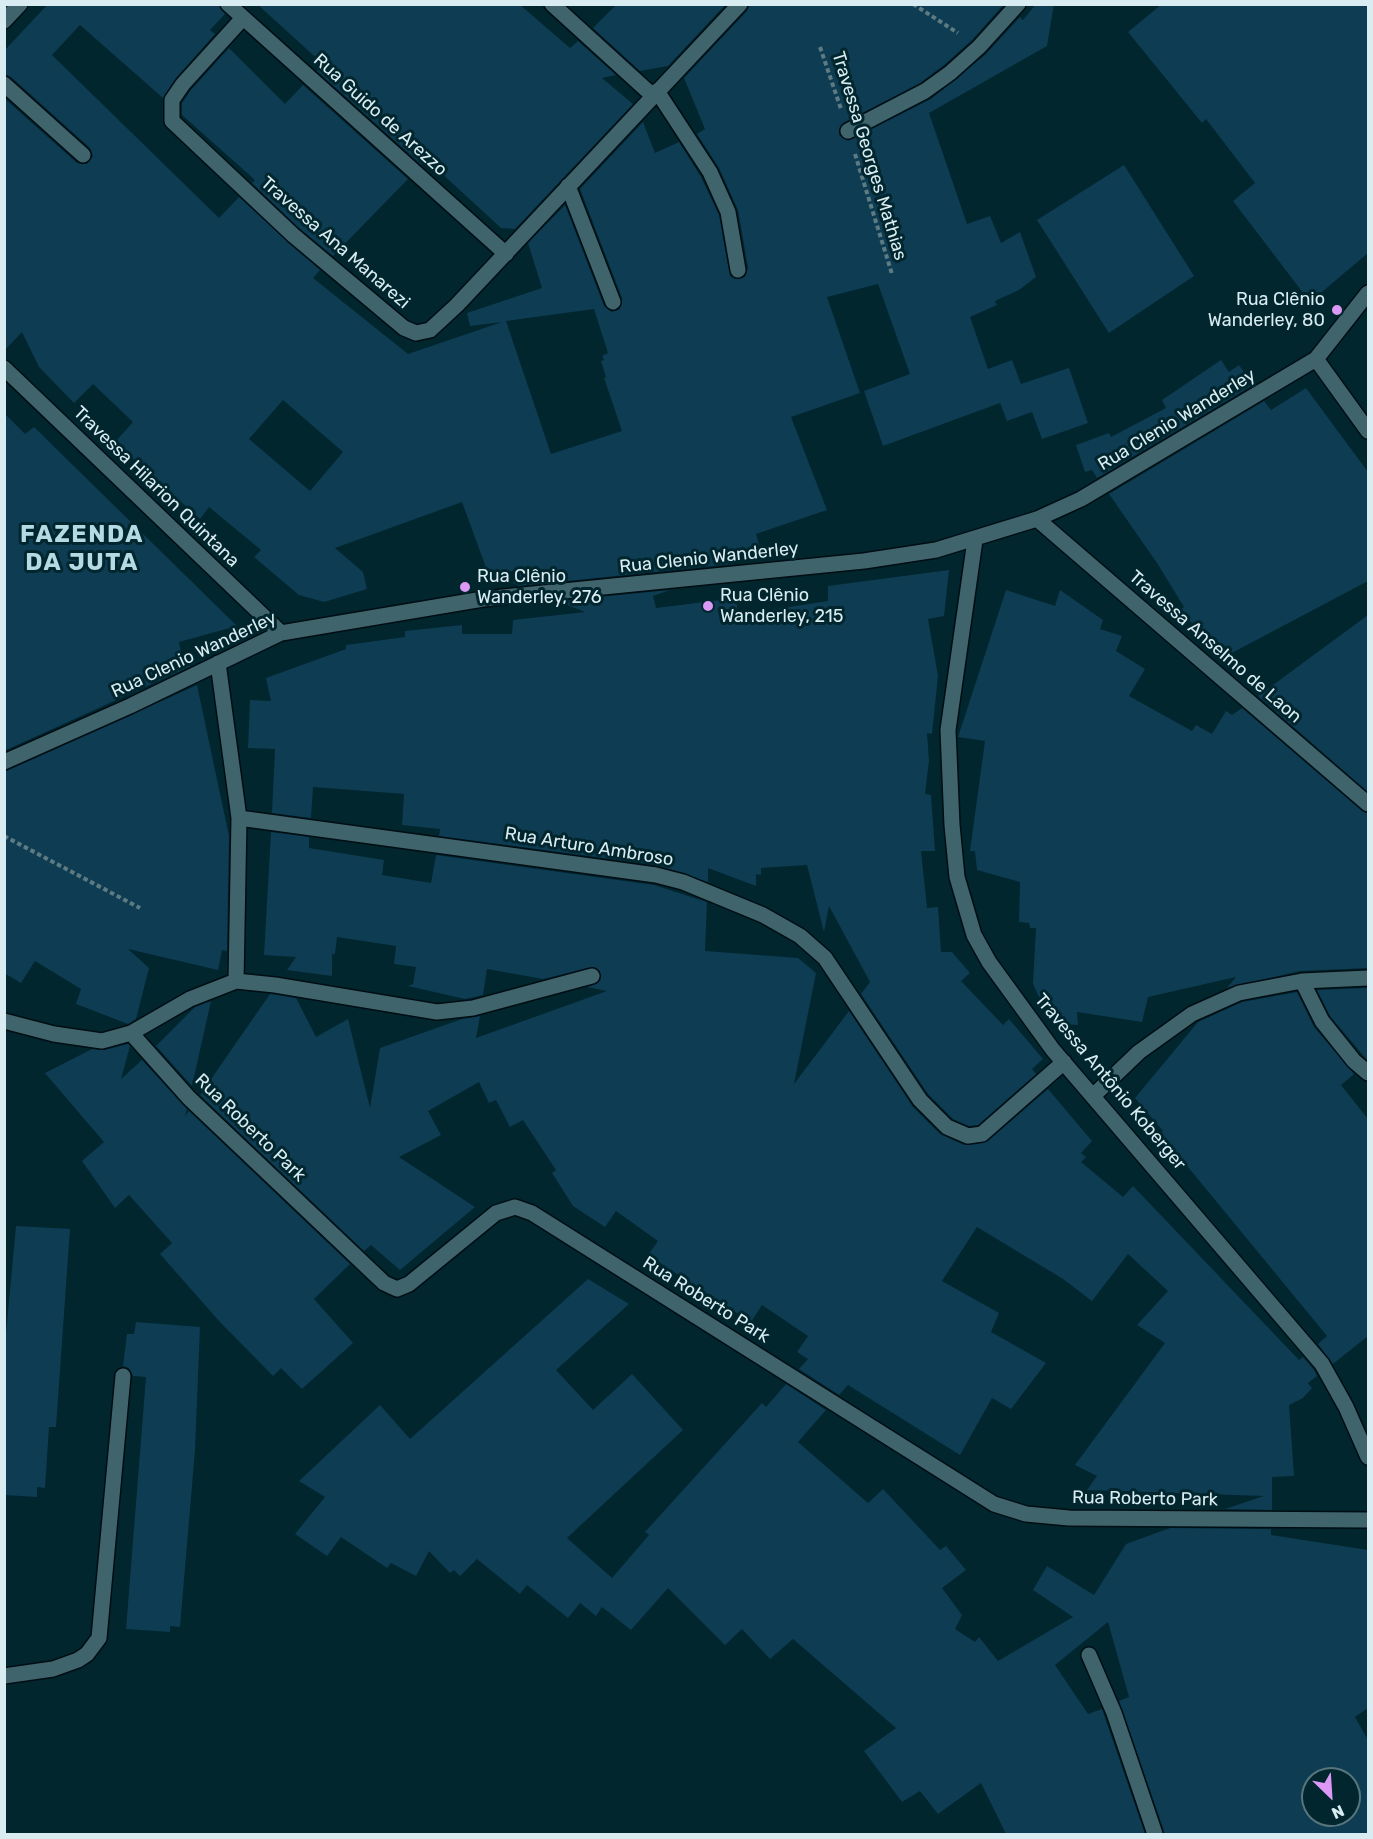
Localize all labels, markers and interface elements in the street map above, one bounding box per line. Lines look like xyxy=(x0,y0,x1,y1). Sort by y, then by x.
street label: Rua Guido de Arezzo xyxy=(309,49,451,181)
street label: Travessa Georges Mathias xyxy=(827,49,911,263)
street label: Travessa Ana Manarezi xyxy=(256,172,414,314)
place label: Rua Clênio Wanderley, 80 xyxy=(1208,289,1325,332)
marker: Rua Clênio Wanderley, 80 xyxy=(1330,303,1344,317)
street label: Rua Clenio Wanderley xyxy=(1094,364,1260,476)
street label: Travessa Hilarion Quintana xyxy=(69,402,243,572)
district label: FAZENDA DA JUTA xyxy=(20,521,144,577)
street label: Rua Clenio Wanderley xyxy=(618,538,800,578)
place label: Rua Clênio Wanderley, 276 xyxy=(477,566,601,608)
street label: Travessa Anselmo de Laon xyxy=(1124,566,1306,728)
marker: Rua Clênio Wanderley, 276 xyxy=(458,580,472,594)
place label: Rua Clênio Wanderley, 215 xyxy=(720,585,843,628)
marker: Rua Clênio Wanderley, 215 xyxy=(701,599,715,613)
street label: Rua Clenio Wanderley xyxy=(108,607,280,703)
street label: Rua Arturo Ambroso xyxy=(503,823,675,871)
street label: Travessa Antônio Koberger xyxy=(1030,989,1190,1175)
street label: Rua Roberto Park xyxy=(190,1070,310,1186)
street label: Rua Roberto Park xyxy=(638,1252,774,1348)
street label: Rua Roberto Park xyxy=(1072,1487,1218,1511)
north arrow xyxy=(1301,1767,1361,1827)
text: N xyxy=(1329,1801,1347,1823)

